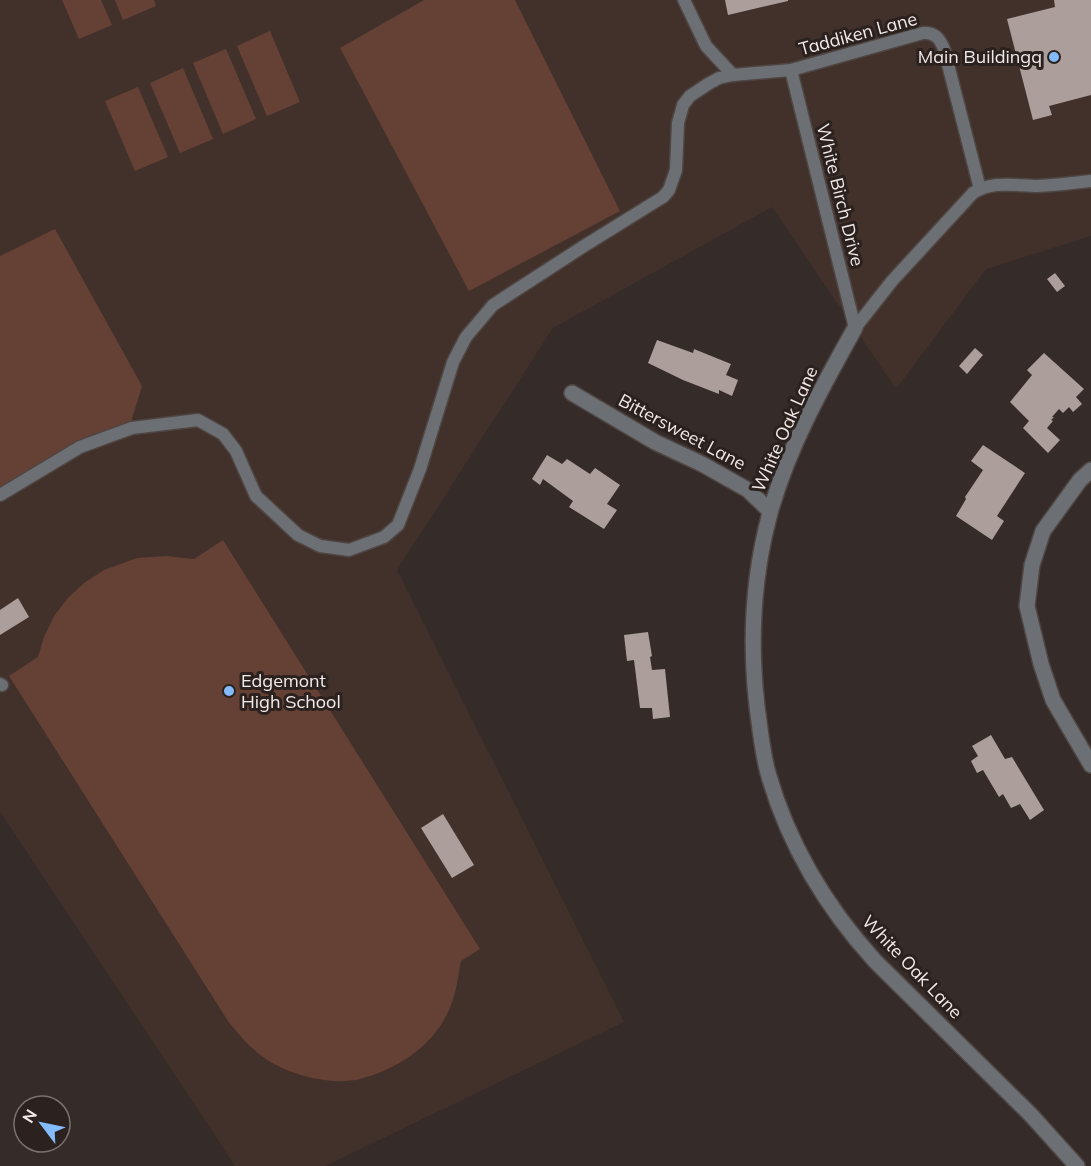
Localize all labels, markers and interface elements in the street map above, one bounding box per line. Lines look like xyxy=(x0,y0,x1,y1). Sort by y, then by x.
street label: Taddiken Lane xyxy=(796,7,919,60)
place label: Main Buildingq xyxy=(918,45,1042,68)
marker: Main Buildingq xyxy=(1047,50,1061,64)
street label: White Birch Drive xyxy=(812,121,869,269)
street label: White Oak Lane xyxy=(747,362,823,495)
street label: Bittersweet Lane xyxy=(615,388,750,475)
place label: Edgemont High School xyxy=(241,669,341,713)
marker: Edgemont High School xyxy=(222,684,236,698)
street label: White Oak Lane xyxy=(857,910,968,1023)
north arrow xyxy=(12,1094,72,1154)
text: N xyxy=(18,1106,41,1126)

